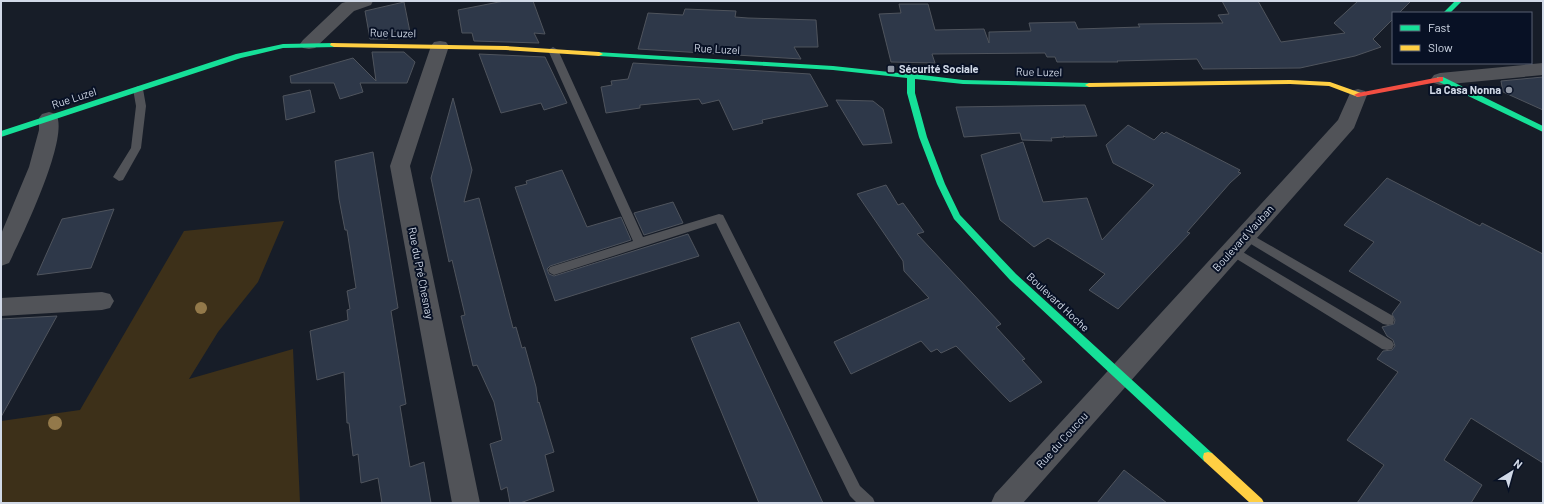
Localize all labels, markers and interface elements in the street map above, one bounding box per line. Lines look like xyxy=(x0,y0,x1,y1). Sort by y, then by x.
legend xyxy=(1392,12,1532,64)
text: Fast xyxy=(1428,20,1451,34)
street label: Rue Luzel xyxy=(370,26,416,39)
text: Slow xyxy=(1428,40,1453,54)
street label: Rue Luzel xyxy=(694,41,740,56)
place label: Sécurité Sociale xyxy=(899,62,979,75)
marker: Sécurité Sociale xyxy=(886,64,896,74)
street label: Rue Luzel xyxy=(1016,65,1062,78)
place label: La Casa Nonna xyxy=(1429,83,1501,96)
street label: Rue Luzel xyxy=(50,84,98,111)
marker: La Casa Nonna xyxy=(1504,85,1514,95)
street label: Boulevard Vauban xyxy=(1209,202,1276,274)
street label: Rue du Pré Chesnay xyxy=(406,226,437,320)
street label: Boulevard Hoche xyxy=(1024,269,1092,334)
street label: Rue du Coucou xyxy=(1033,409,1090,470)
north arrow xyxy=(1492,452,1532,492)
text: N xyxy=(1511,456,1525,471)

